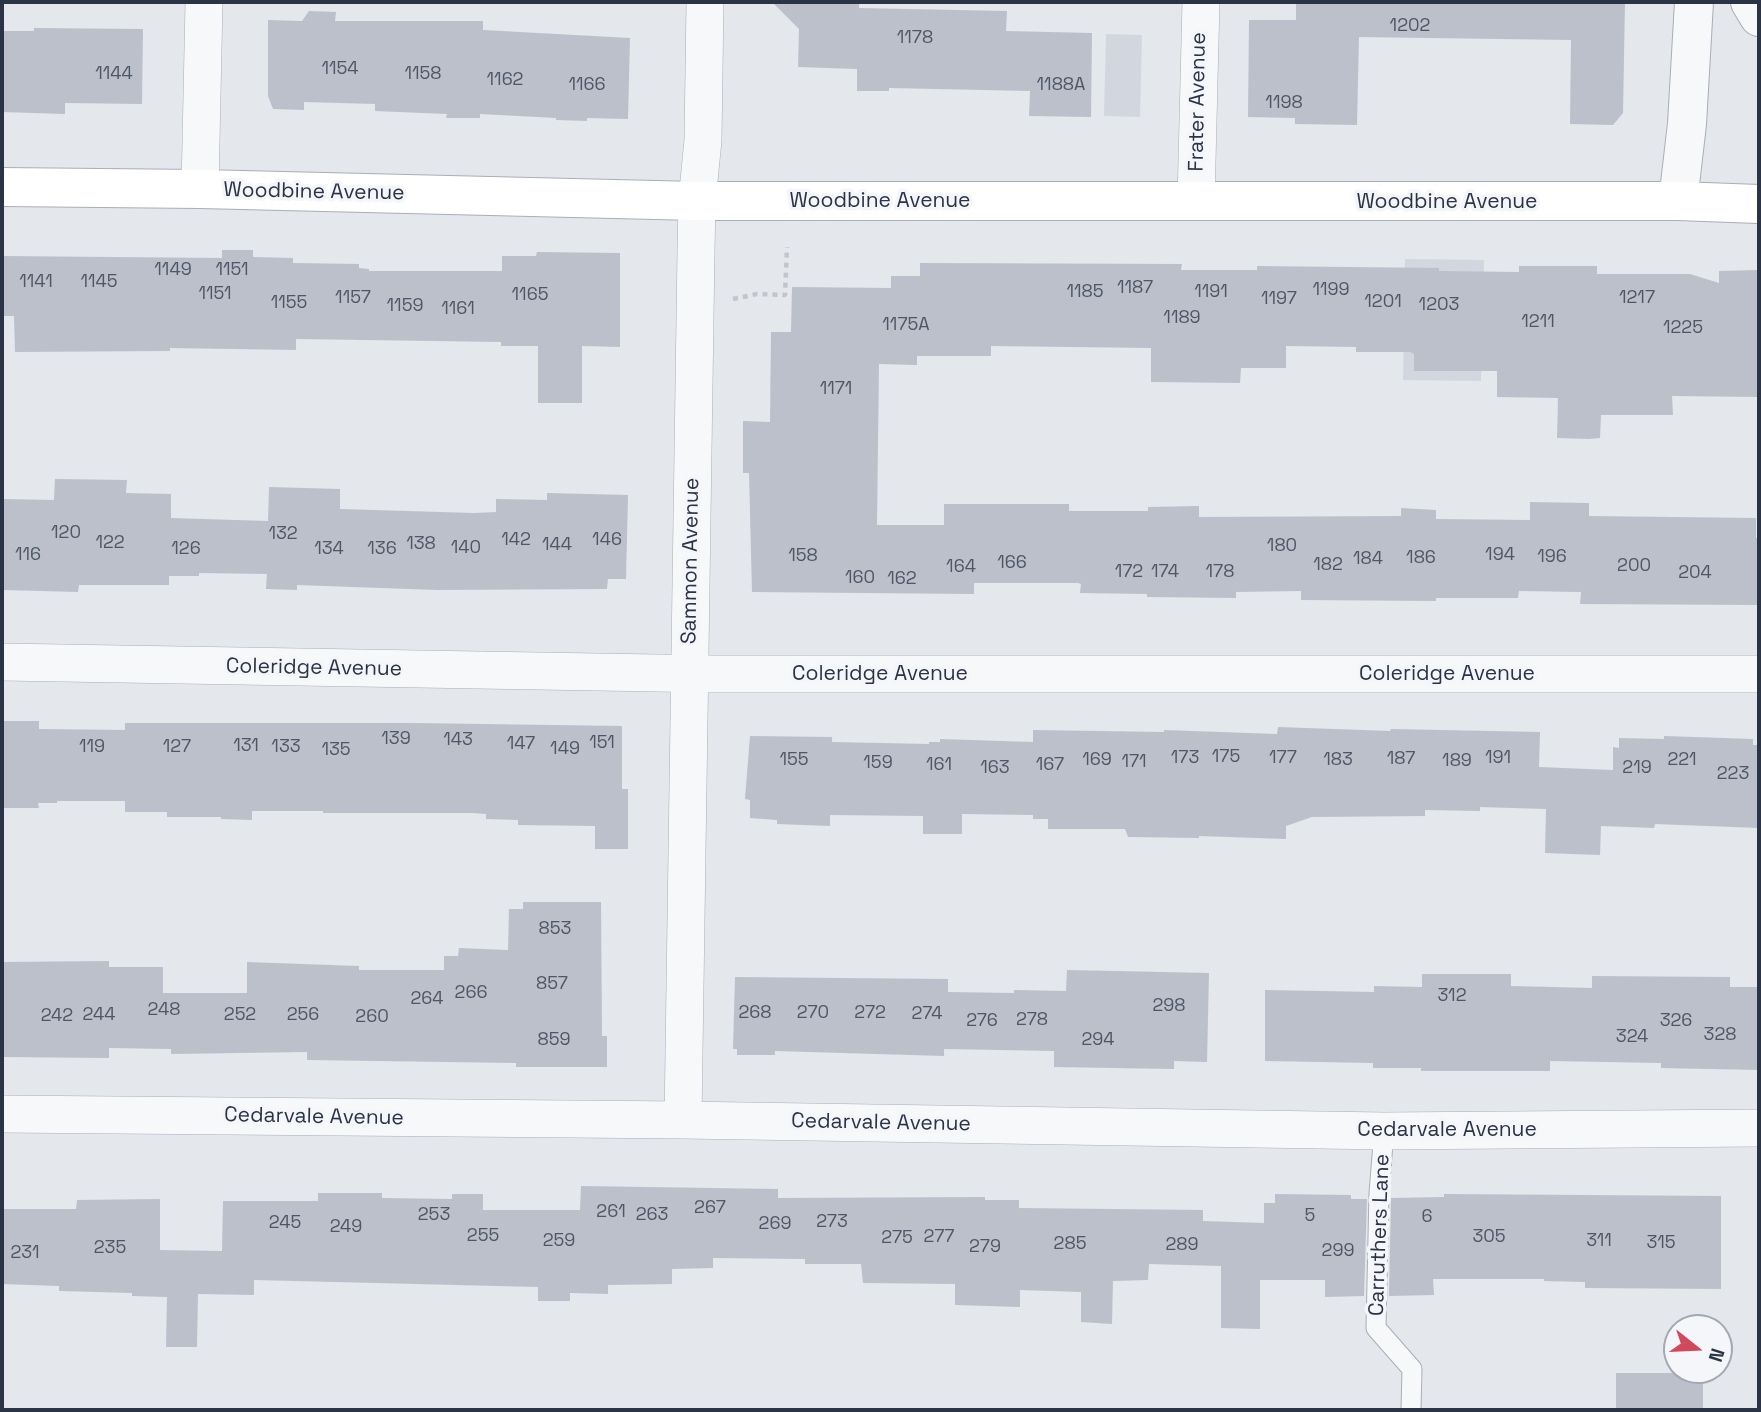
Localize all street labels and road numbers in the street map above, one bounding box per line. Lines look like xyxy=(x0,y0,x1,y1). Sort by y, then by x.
street label: Frater Avenue xyxy=(1184,32,1212,172)
street label: Woodbine Avenue xyxy=(223,178,405,206)
street label: Woodbine Avenue xyxy=(789,188,971,214)
street label: Woodbine Avenue xyxy=(1356,189,1538,215)
street label: Sammon Avenue xyxy=(677,478,705,644)
street label: Coleridge Avenue xyxy=(226,654,402,682)
street label: Coleridge Avenue xyxy=(792,661,968,687)
street label: Coleridge Avenue xyxy=(1359,661,1535,687)
street label: Cedarvale Avenue xyxy=(224,1103,404,1131)
street label: Cedarvale Avenue xyxy=(791,1109,971,1137)
street label: Cedarvale Avenue xyxy=(1357,1117,1537,1143)
street label: Carruthers Lane xyxy=(1365,1153,1395,1317)

